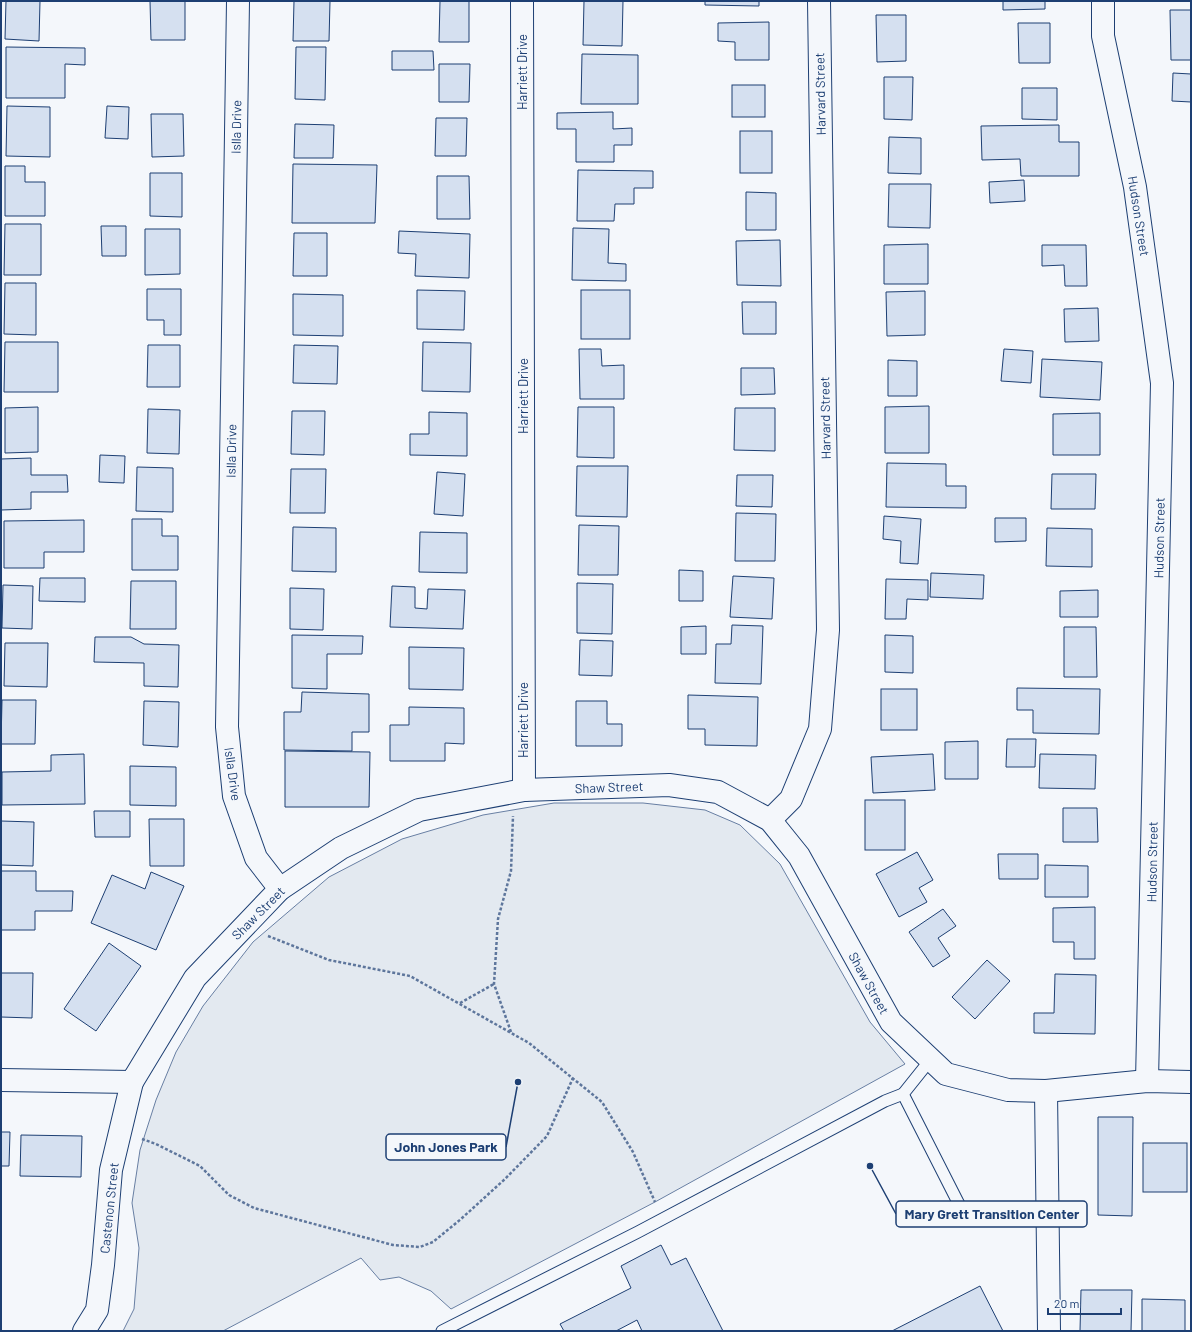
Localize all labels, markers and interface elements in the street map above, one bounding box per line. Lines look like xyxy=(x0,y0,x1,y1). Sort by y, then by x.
street label: Harriett Drive xyxy=(514,34,530,110)
street label: Harvard Street xyxy=(811,52,829,136)
street label: Islla Drive xyxy=(228,100,244,154)
street label: Hudson Street xyxy=(1125,175,1153,257)
street label: Harriett Drive xyxy=(515,358,531,434)
street label: Harvard Street xyxy=(816,376,834,460)
street label: Islla Drive xyxy=(223,424,239,478)
street label: Hudson Street xyxy=(1150,497,1168,579)
street label: Harriett Drive xyxy=(515,682,531,758)
street label: Islla Drive xyxy=(221,746,245,802)
street label: Shaw Street xyxy=(574,778,644,796)
street label: Hudson Street xyxy=(1143,821,1161,903)
street label: Shaw Street xyxy=(228,883,288,943)
street label: Shaw Street xyxy=(845,949,893,1017)
callout: John Jones Park xyxy=(386,1134,506,1160)
text: John Jones Park xyxy=(394,1138,498,1155)
street label: Castenon Street xyxy=(96,1162,122,1254)
callout: Mary Grett Transition Center xyxy=(896,1201,1087,1227)
text: Mary Grett Transition Center xyxy=(905,1205,1080,1222)
scale bar xyxy=(1048,1290,1121,1316)
text: 20 m xyxy=(1054,1296,1080,1310)

